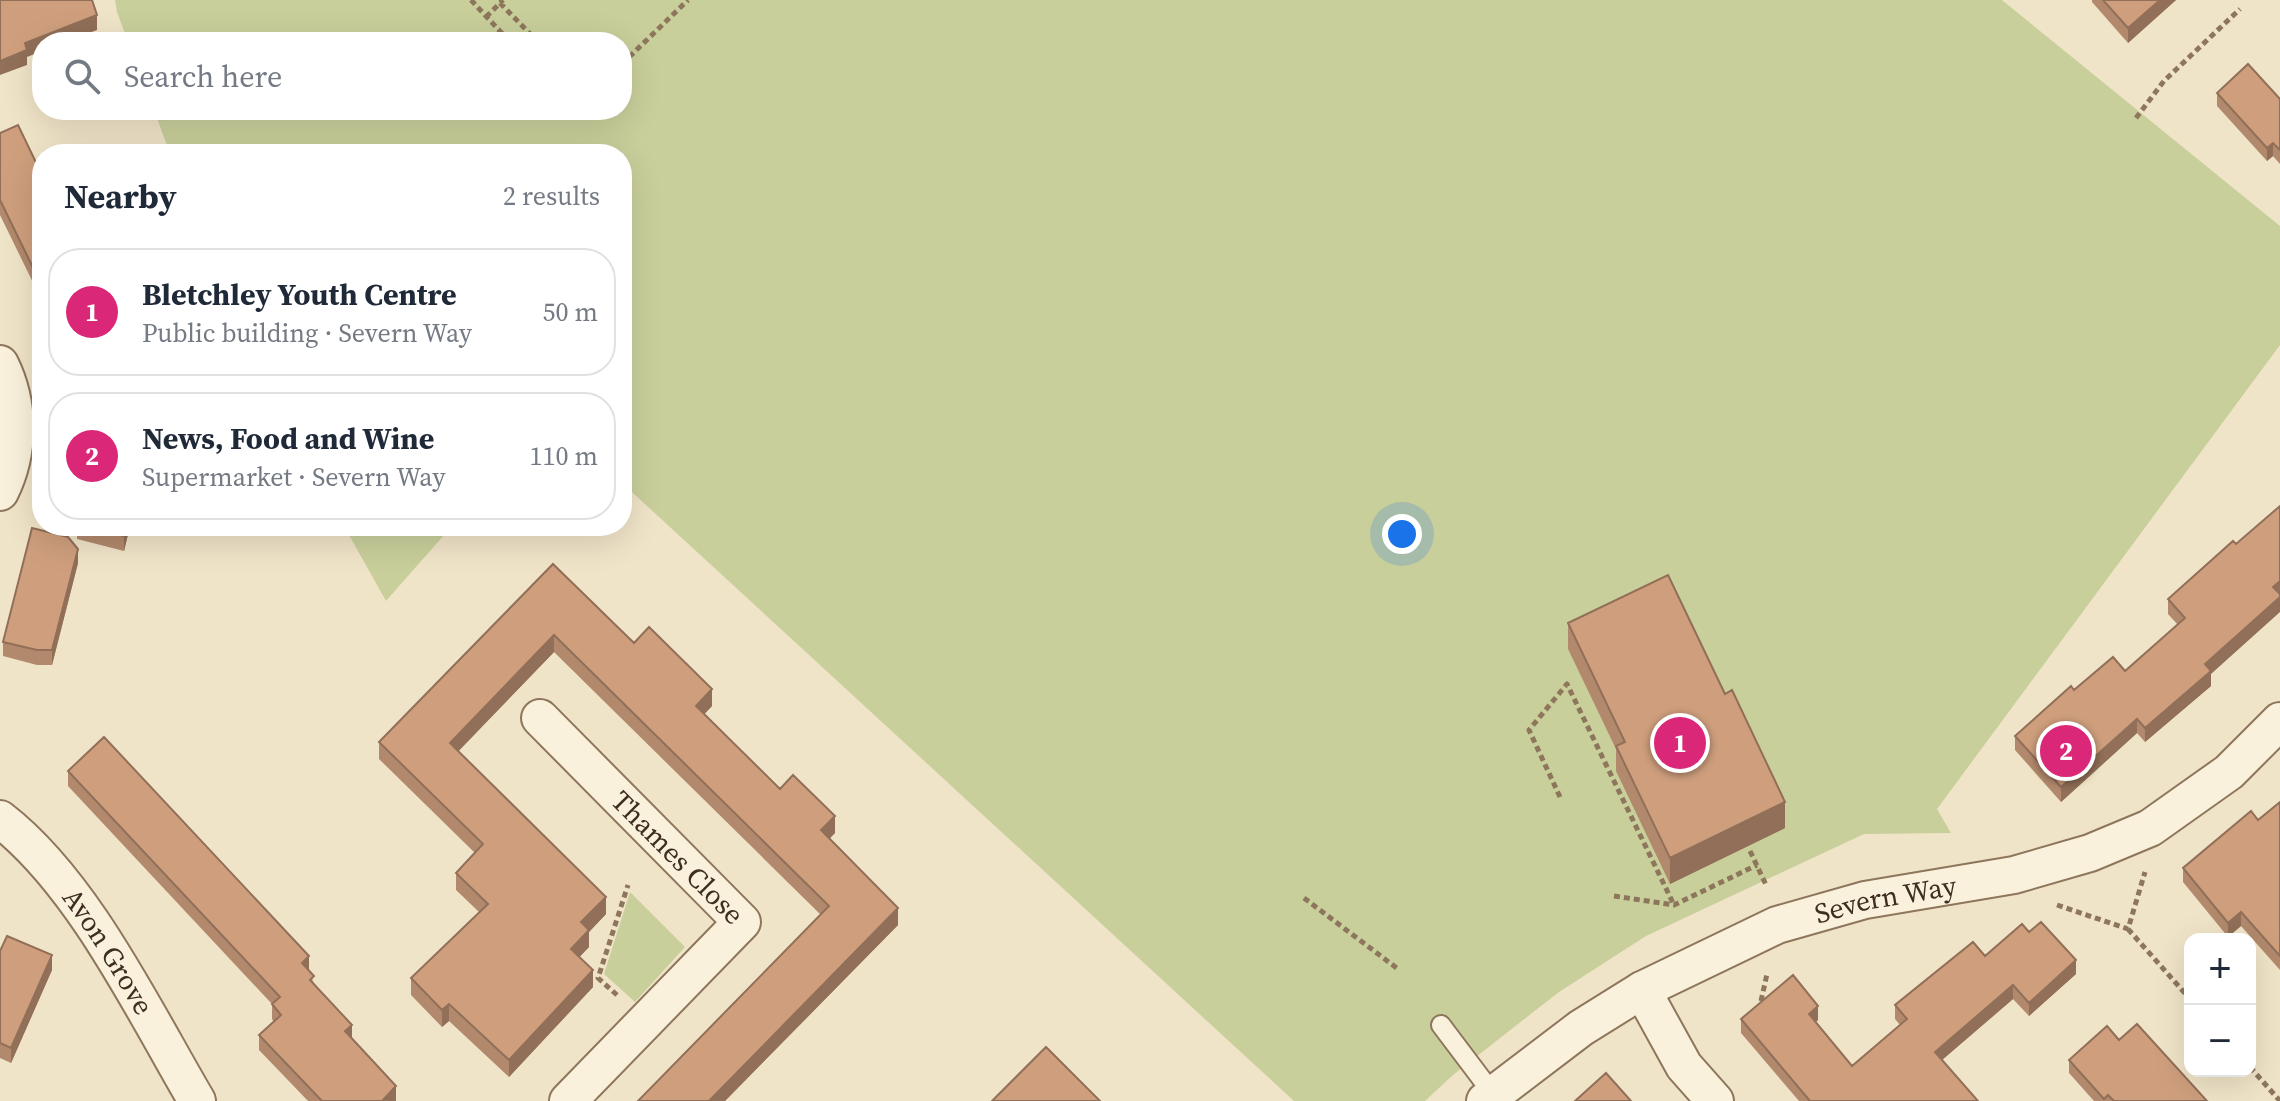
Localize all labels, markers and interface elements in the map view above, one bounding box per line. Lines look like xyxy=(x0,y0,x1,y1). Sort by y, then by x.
search box xyxy=(32,32,632,120)
icon: search xyxy=(60,54,104,98)
text: Search here xyxy=(124,56,282,97)
text: Nearby xyxy=(64,173,177,219)
text: 2 results xyxy=(503,178,600,214)
text: Bletchley Youth Centre xyxy=(142,274,457,315)
text: 1 xyxy=(85,294,99,330)
text: 50 m xyxy=(543,294,598,330)
text: Public building · Severn Way xyxy=(142,315,472,351)
text: News, Food and Wine xyxy=(142,418,434,459)
text: 2 xyxy=(85,438,99,474)
text: 110 m xyxy=(530,438,598,474)
text: Supermarket · Severn Way xyxy=(142,459,446,495)
your location xyxy=(1382,514,1422,554)
pin: 1 xyxy=(1654,713,1706,773)
pin: 2 xyxy=(2040,721,2092,781)
street label: Thames Close xyxy=(603,782,753,932)
street label: Severn Way xyxy=(1810,866,1960,932)
street label: Avon Grove xyxy=(54,880,163,1021)
map controls xyxy=(2184,933,2256,1077)
button: + xyxy=(2184,933,2256,1005)
button: − xyxy=(2184,1005,2256,1077)

